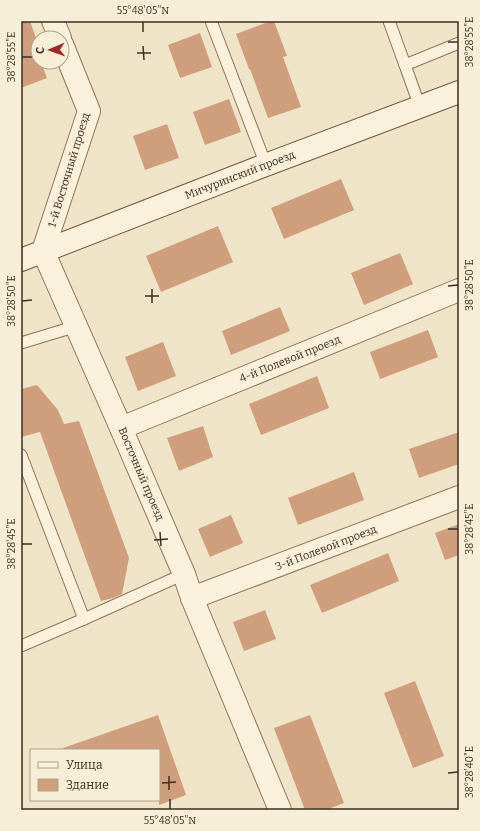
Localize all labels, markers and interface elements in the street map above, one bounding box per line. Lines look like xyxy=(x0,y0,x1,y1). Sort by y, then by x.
text: 55°48'05"N xyxy=(117,5,169,17)
text: 38°28'55"E xyxy=(464,17,476,67)
north arrow xyxy=(30,30,70,70)
text: 38°28'55"E xyxy=(6,32,18,82)
text: С xyxy=(34,47,47,54)
street label: 1-й Восточный проезд xyxy=(45,111,93,229)
street label: Мичуринский проезд xyxy=(183,148,297,202)
text: 38°28'50"E xyxy=(464,259,476,311)
text: 38°28'50"E xyxy=(6,275,18,327)
street label: 4-й Полевой проезд xyxy=(238,333,343,385)
street label: Восточный проезд xyxy=(115,425,167,523)
text: 38°28'45"E xyxy=(464,504,476,554)
text: 38°28'45"E xyxy=(6,519,18,569)
street label: 3-й Полевой проезд xyxy=(273,523,379,573)
text: 38°28'40"E xyxy=(464,746,476,798)
legend xyxy=(30,749,160,801)
text: Улица xyxy=(66,758,103,772)
text: Здание xyxy=(66,778,109,792)
text: 55°48'05"N xyxy=(144,815,196,827)

